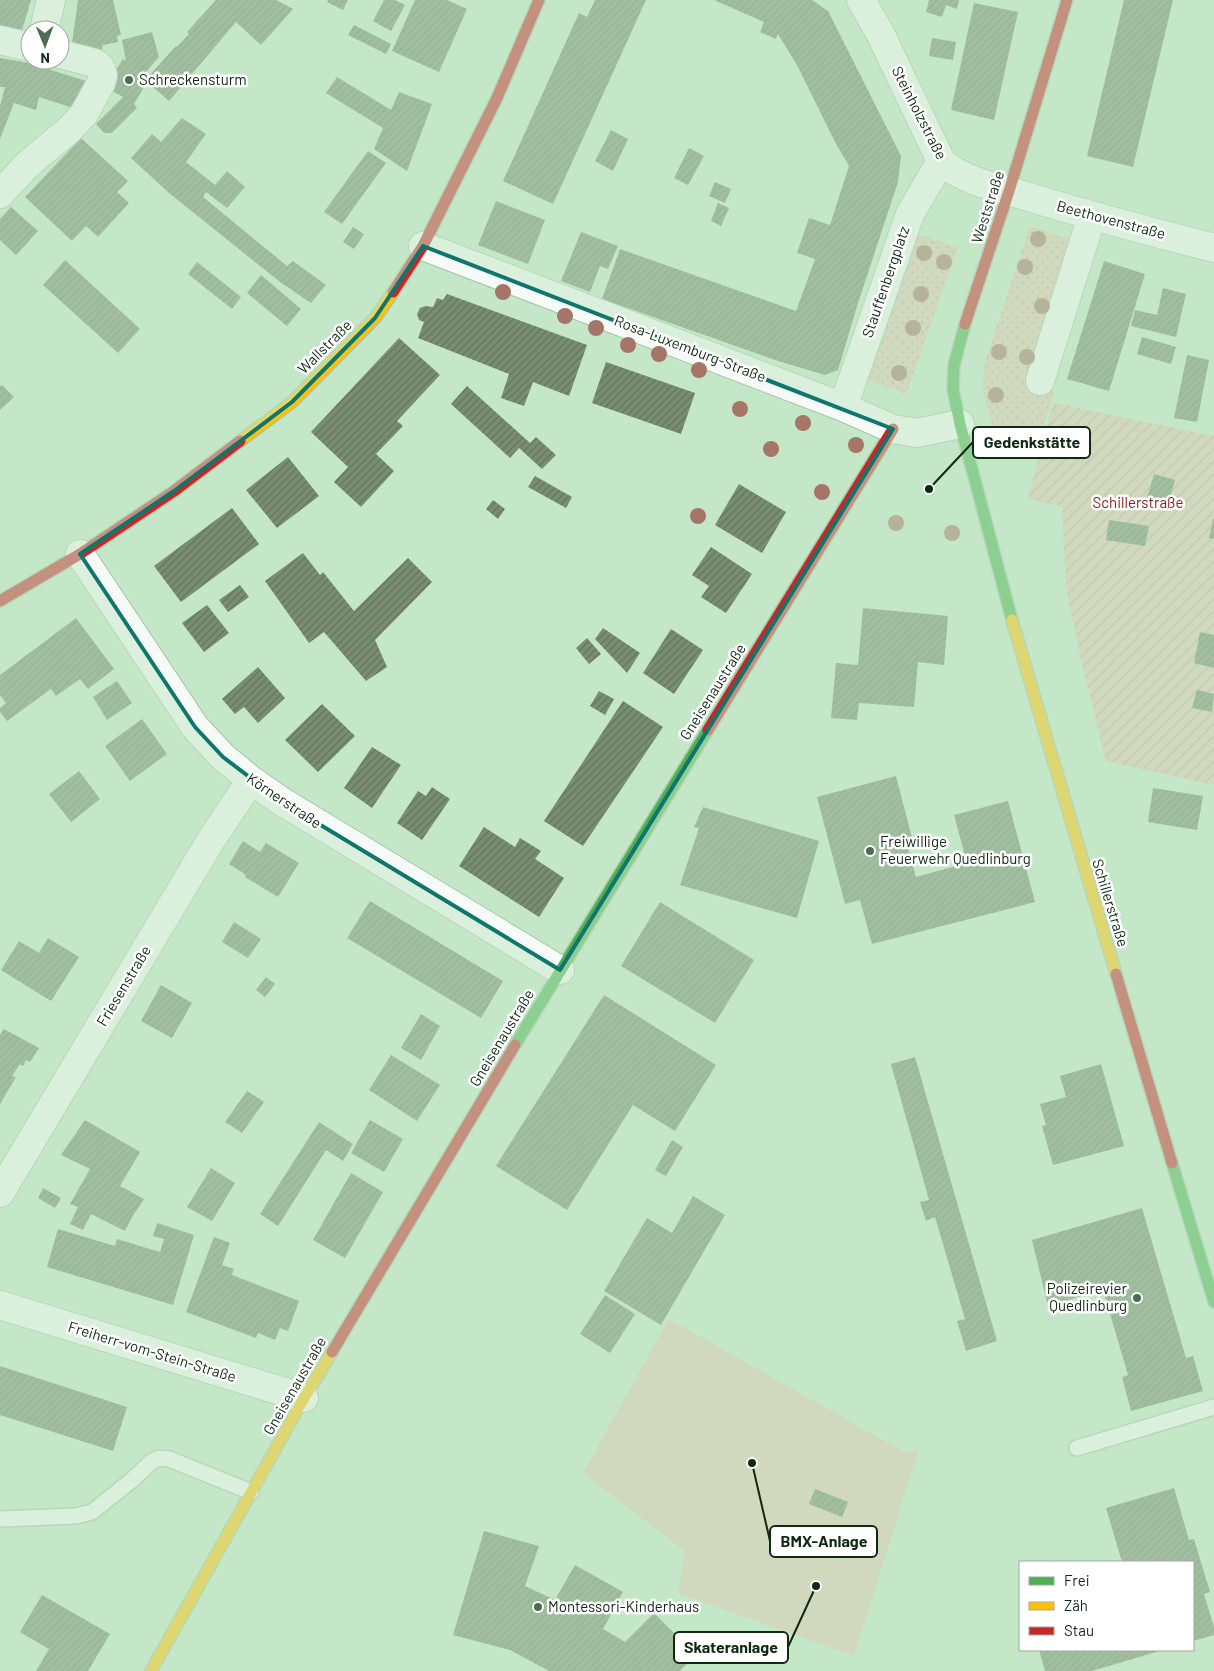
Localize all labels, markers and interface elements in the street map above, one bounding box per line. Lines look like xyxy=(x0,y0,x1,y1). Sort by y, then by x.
north arrow xyxy=(20,20,70,70)
text: N xyxy=(40,50,50,67)
street label: Steinholzstraße xyxy=(889,63,951,162)
place label: Schreckensturm xyxy=(139,70,247,88)
marker: Schreckensturm xyxy=(123,74,135,86)
street label: Weststraße xyxy=(967,168,1007,245)
street label: Beethovenstraße xyxy=(1055,196,1168,242)
street label: Stauffenbergplatz xyxy=(858,223,913,340)
street label: Rosa-Luxemburg-Straße xyxy=(612,311,769,385)
street label: Wallstraße xyxy=(293,315,355,377)
callout: Gedenkstätte xyxy=(973,427,1090,458)
text: Gedenkstätte xyxy=(984,432,1081,451)
park label: Schillerstraße xyxy=(1093,493,1183,511)
street label: Gneisenaustraße xyxy=(675,640,749,743)
street label: Körnerstraße xyxy=(244,769,325,832)
place label: Freiwillige Feuerwehr Quedlinburg xyxy=(880,832,1031,867)
marker: Freiwillige Feuerwehr Quedlinburg xyxy=(864,845,876,857)
street label: Schillerstraße xyxy=(1089,857,1133,949)
street label: Friesenstraße xyxy=(92,942,154,1029)
street label: Gneisenaustraße xyxy=(465,986,537,1089)
place label: Polizeirevier Quedlinburg xyxy=(1047,1279,1128,1314)
marker: Polizeirevier Quedlinburg xyxy=(1131,1292,1143,1304)
street label: Freiherr-vom-Stein-Straße xyxy=(66,1317,238,1385)
street label: Gneisenaustraße xyxy=(259,1333,329,1438)
callout: BMX-Anlage xyxy=(770,1526,877,1557)
text: BMX-Anlage xyxy=(781,1531,868,1550)
legend xyxy=(1019,1561,1194,1651)
text: Frei xyxy=(1064,1571,1090,1589)
text: Zäh xyxy=(1064,1596,1088,1614)
place label: Montessori-Kinderhaus xyxy=(548,1597,699,1615)
marker: Montessori-Kinderhaus xyxy=(532,1601,544,1613)
text: Stau xyxy=(1064,1621,1094,1639)
callout: Skateranlage xyxy=(674,1632,788,1663)
text: Skateranlage xyxy=(684,1637,778,1656)

